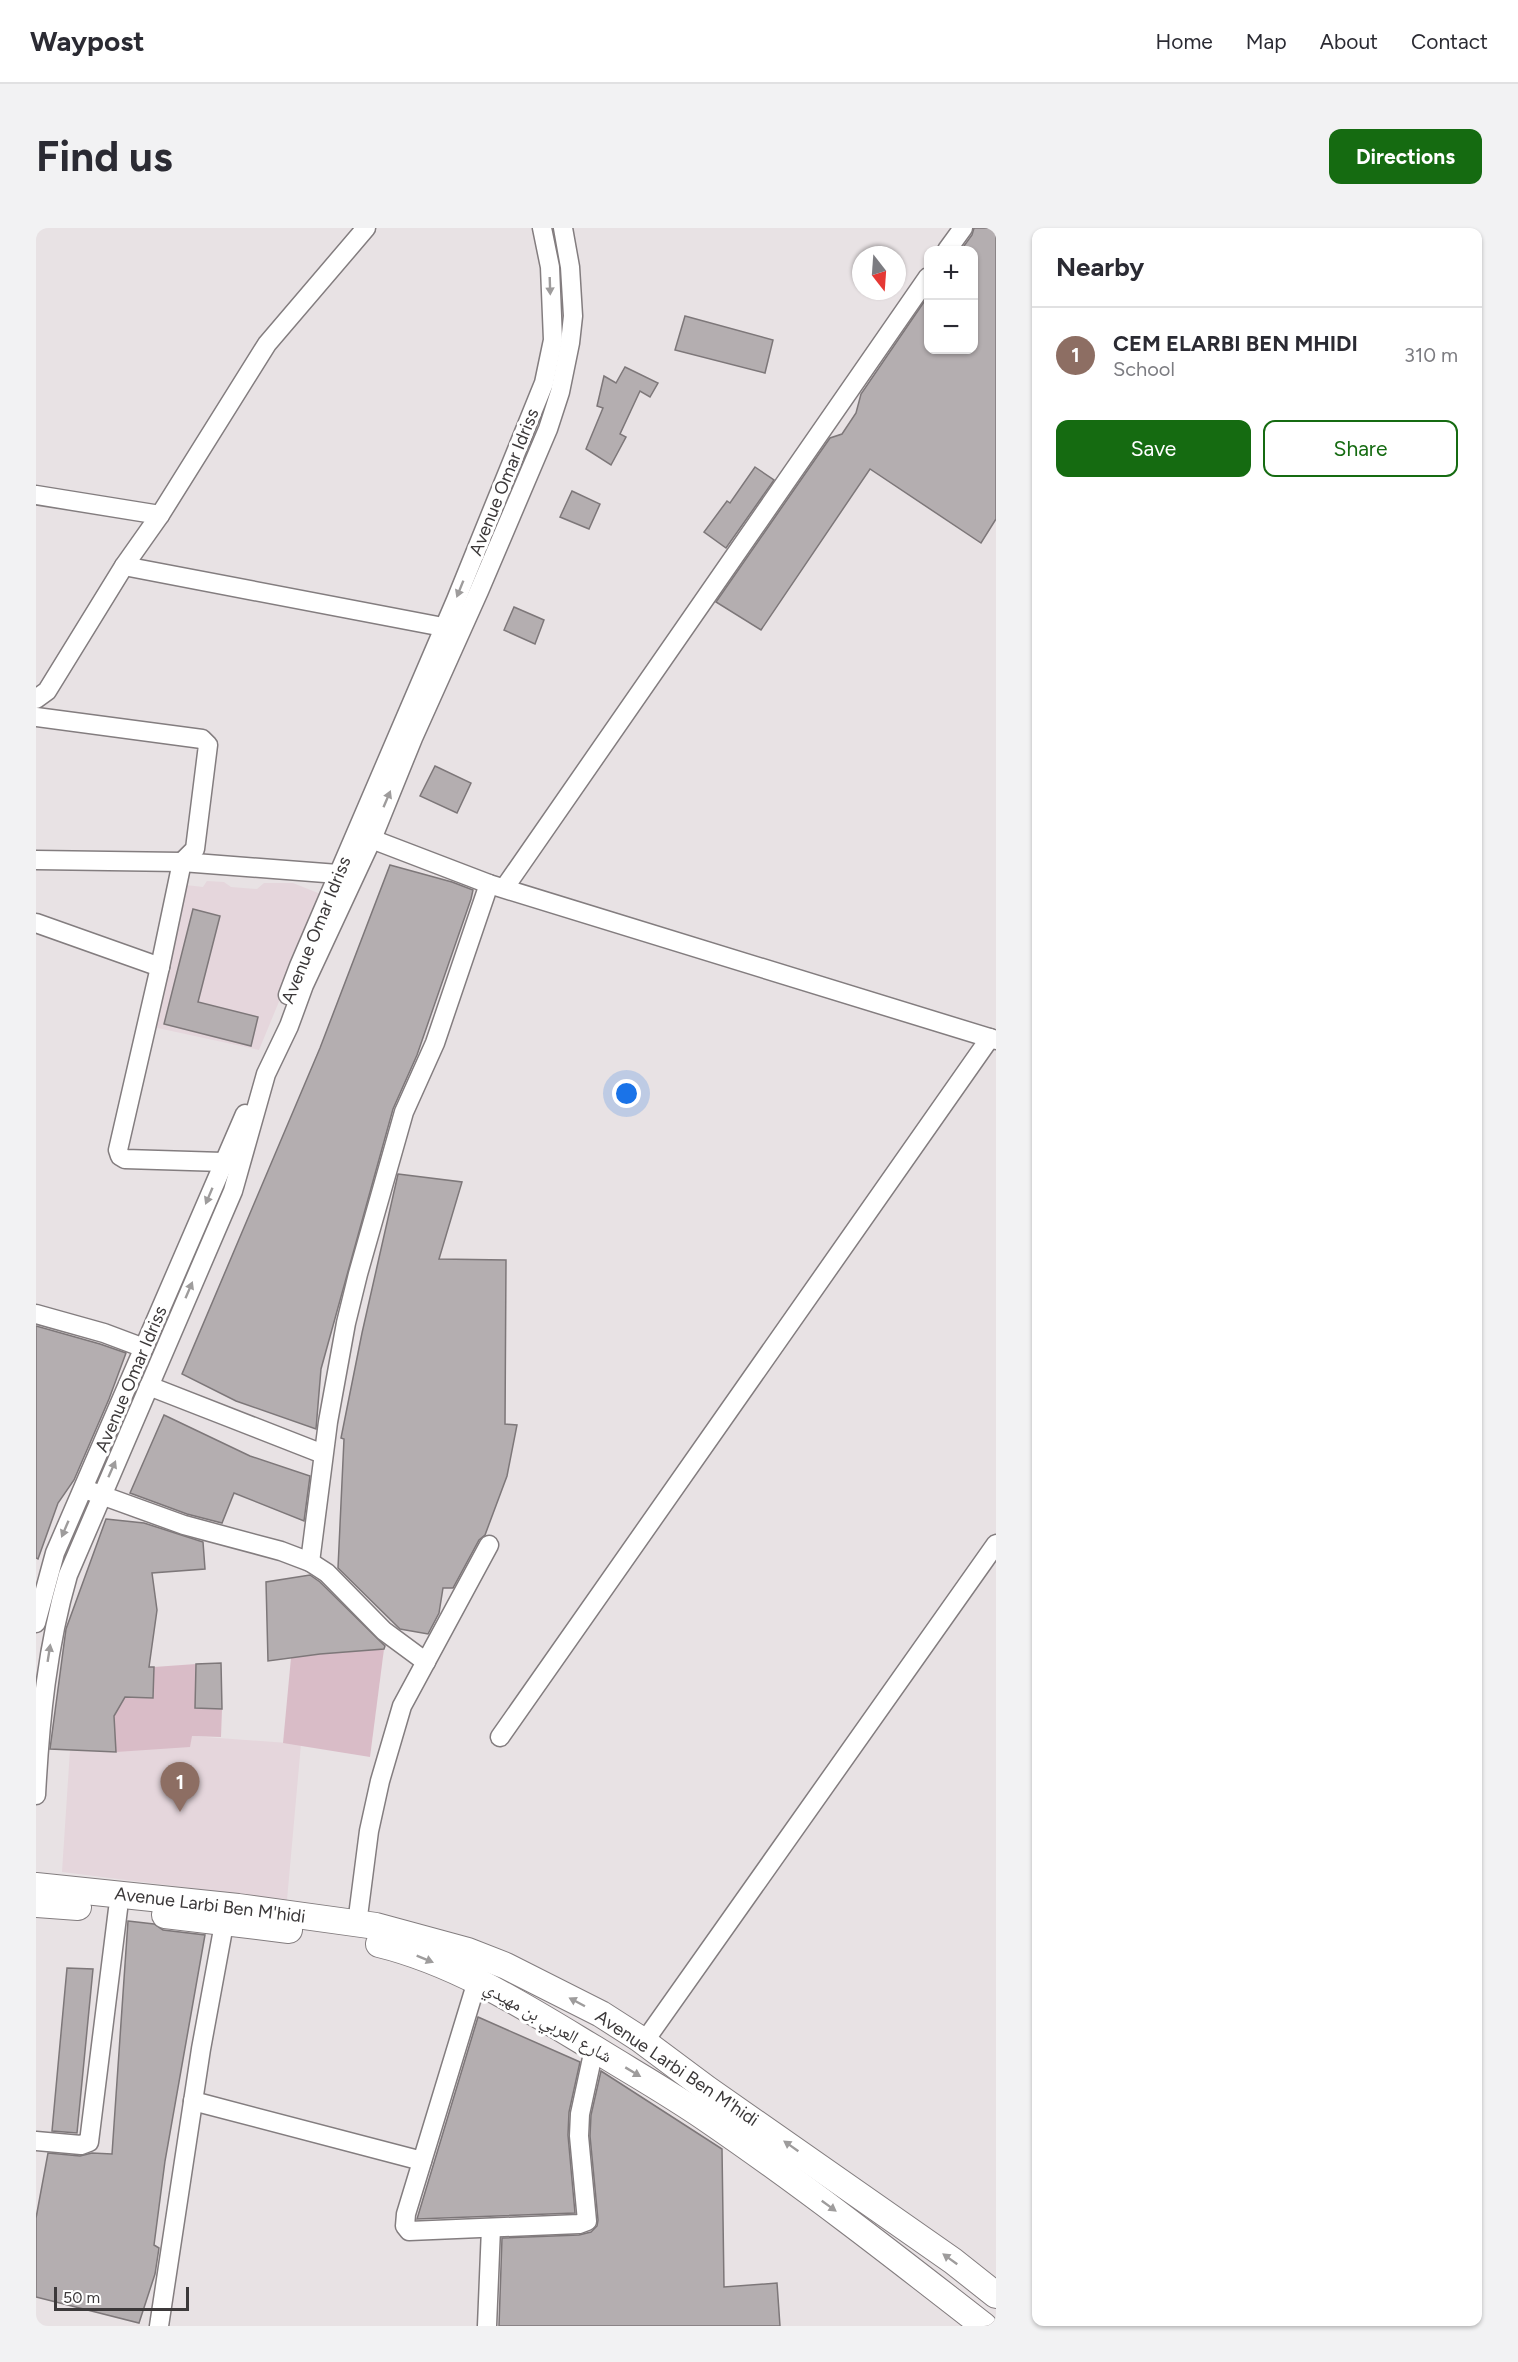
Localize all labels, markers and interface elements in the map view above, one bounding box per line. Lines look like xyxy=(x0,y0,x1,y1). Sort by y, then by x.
text: Waypost xyxy=(30,24,144,58)
text: Home xyxy=(1156,29,1213,54)
text: Map xyxy=(1246,29,1287,54)
text: About xyxy=(1320,29,1378,54)
text: Contact xyxy=(1411,29,1488,54)
button: Directions xyxy=(1329,129,1482,184)
text: Find us xyxy=(36,131,173,182)
north arrow xyxy=(852,246,906,300)
map controls xyxy=(924,246,978,354)
button: + xyxy=(924,246,978,300)
text: Nearby xyxy=(1056,251,1144,283)
one-way arrow xyxy=(546,276,555,295)
button: − xyxy=(924,300,978,354)
text: CEM ELARBI BEN MHIDI xyxy=(1113,330,1358,357)
text: 1 xyxy=(1071,343,1080,367)
text: 310 m xyxy=(1404,343,1458,367)
text: School xyxy=(1113,357,1175,381)
street label: Avenue Omar Idriss xyxy=(464,405,544,559)
button: Save xyxy=(1056,420,1251,477)
button: Share xyxy=(1263,420,1458,477)
one-way arrow xyxy=(455,581,465,599)
one-way arrow xyxy=(382,789,392,807)
street label: Avenue Omar Idriss xyxy=(276,853,356,1007)
your location xyxy=(612,1079,641,1108)
one-way arrow xyxy=(204,1187,213,1205)
one-way arrow xyxy=(185,1282,194,1299)
street label: Avenue Omar Idriss xyxy=(90,1303,172,1455)
one-way arrow xyxy=(108,1461,117,1478)
one-way arrow xyxy=(60,1521,70,1539)
one-way arrow xyxy=(45,1643,54,1662)
pin: 1 xyxy=(160,1762,200,1812)
street label: Avenue Larbi Ben M'hidi xyxy=(113,1882,307,1928)
one-way arrow xyxy=(417,1954,435,1964)
street label: شارع العربي بن مهيدي xyxy=(478,1976,616,2071)
one-way arrow xyxy=(568,1997,585,2007)
street label: Avenue Larbi Ben M'hidi xyxy=(591,2005,763,2131)
one-way arrow xyxy=(625,2067,641,2078)
one-way arrow xyxy=(783,2140,799,2152)
one-way arrow xyxy=(820,2200,836,2212)
one-way arrow xyxy=(942,2253,958,2265)
scale bar xyxy=(54,2284,189,2312)
text: 50 m xyxy=(63,2288,100,2307)

